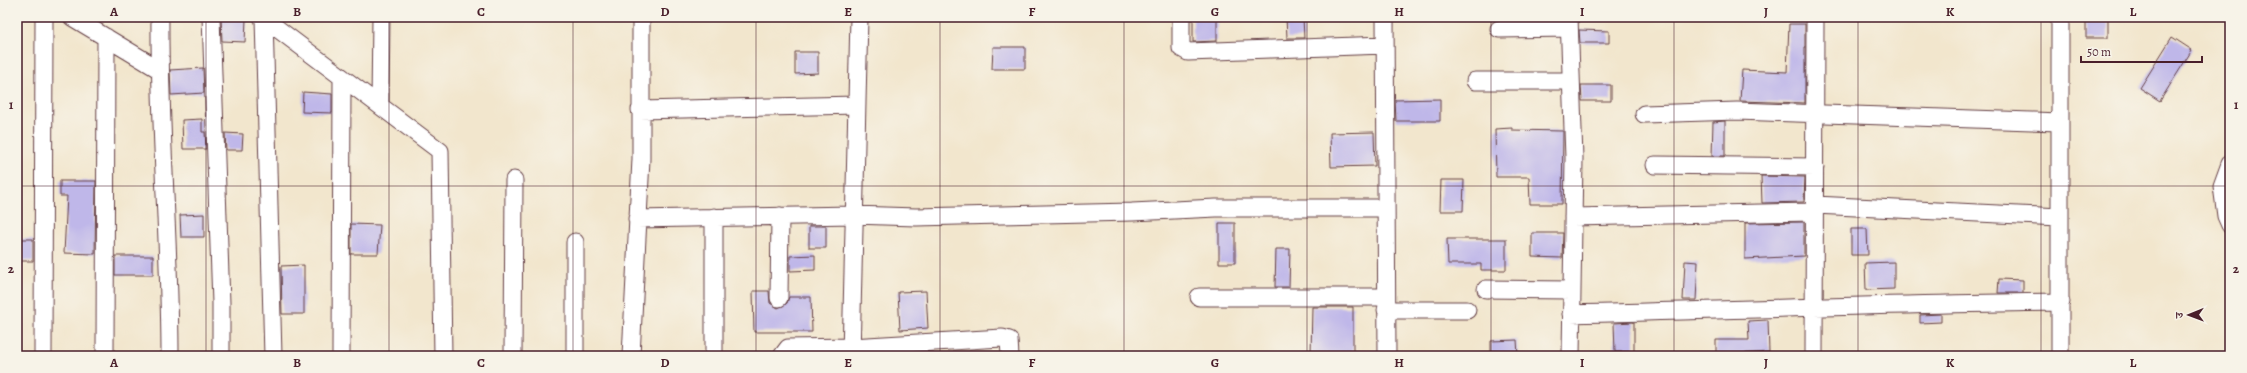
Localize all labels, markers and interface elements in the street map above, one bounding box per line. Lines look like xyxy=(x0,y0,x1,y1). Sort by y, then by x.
text: A xyxy=(109,3,119,20)
text: B xyxy=(293,3,301,20)
text: C xyxy=(477,3,485,20)
text: D xyxy=(660,3,670,20)
text: E xyxy=(844,3,852,20)
text: F xyxy=(1029,3,1036,20)
text: G xyxy=(1211,3,1219,20)
text: H xyxy=(1394,3,1404,20)
text: I xyxy=(1580,3,1585,20)
text: J xyxy=(1764,3,1768,20)
text: K xyxy=(1946,3,1955,20)
text: L xyxy=(2130,3,2137,20)
scale bar xyxy=(2081,38,2202,64)
text: 50 m xyxy=(2087,44,2111,60)
text: 1 xyxy=(9,96,14,113)
text: 1 xyxy=(2234,96,2239,113)
text: 2 xyxy=(8,260,15,277)
text: 2 xyxy=(2233,260,2240,277)
north arrow xyxy=(2169,295,2209,335)
text: उ xyxy=(2172,311,2187,319)
text: A xyxy=(109,354,119,371)
text: B xyxy=(293,354,301,371)
text: C xyxy=(477,354,485,371)
text: D xyxy=(660,354,670,371)
text: E xyxy=(844,354,852,371)
text: F xyxy=(1029,354,1036,371)
text: G xyxy=(1211,354,1219,371)
text: H xyxy=(1394,354,1404,371)
text: I xyxy=(1580,354,1585,371)
text: J xyxy=(1764,354,1768,371)
text: K xyxy=(1946,354,1955,371)
text: L xyxy=(2130,354,2137,371)

